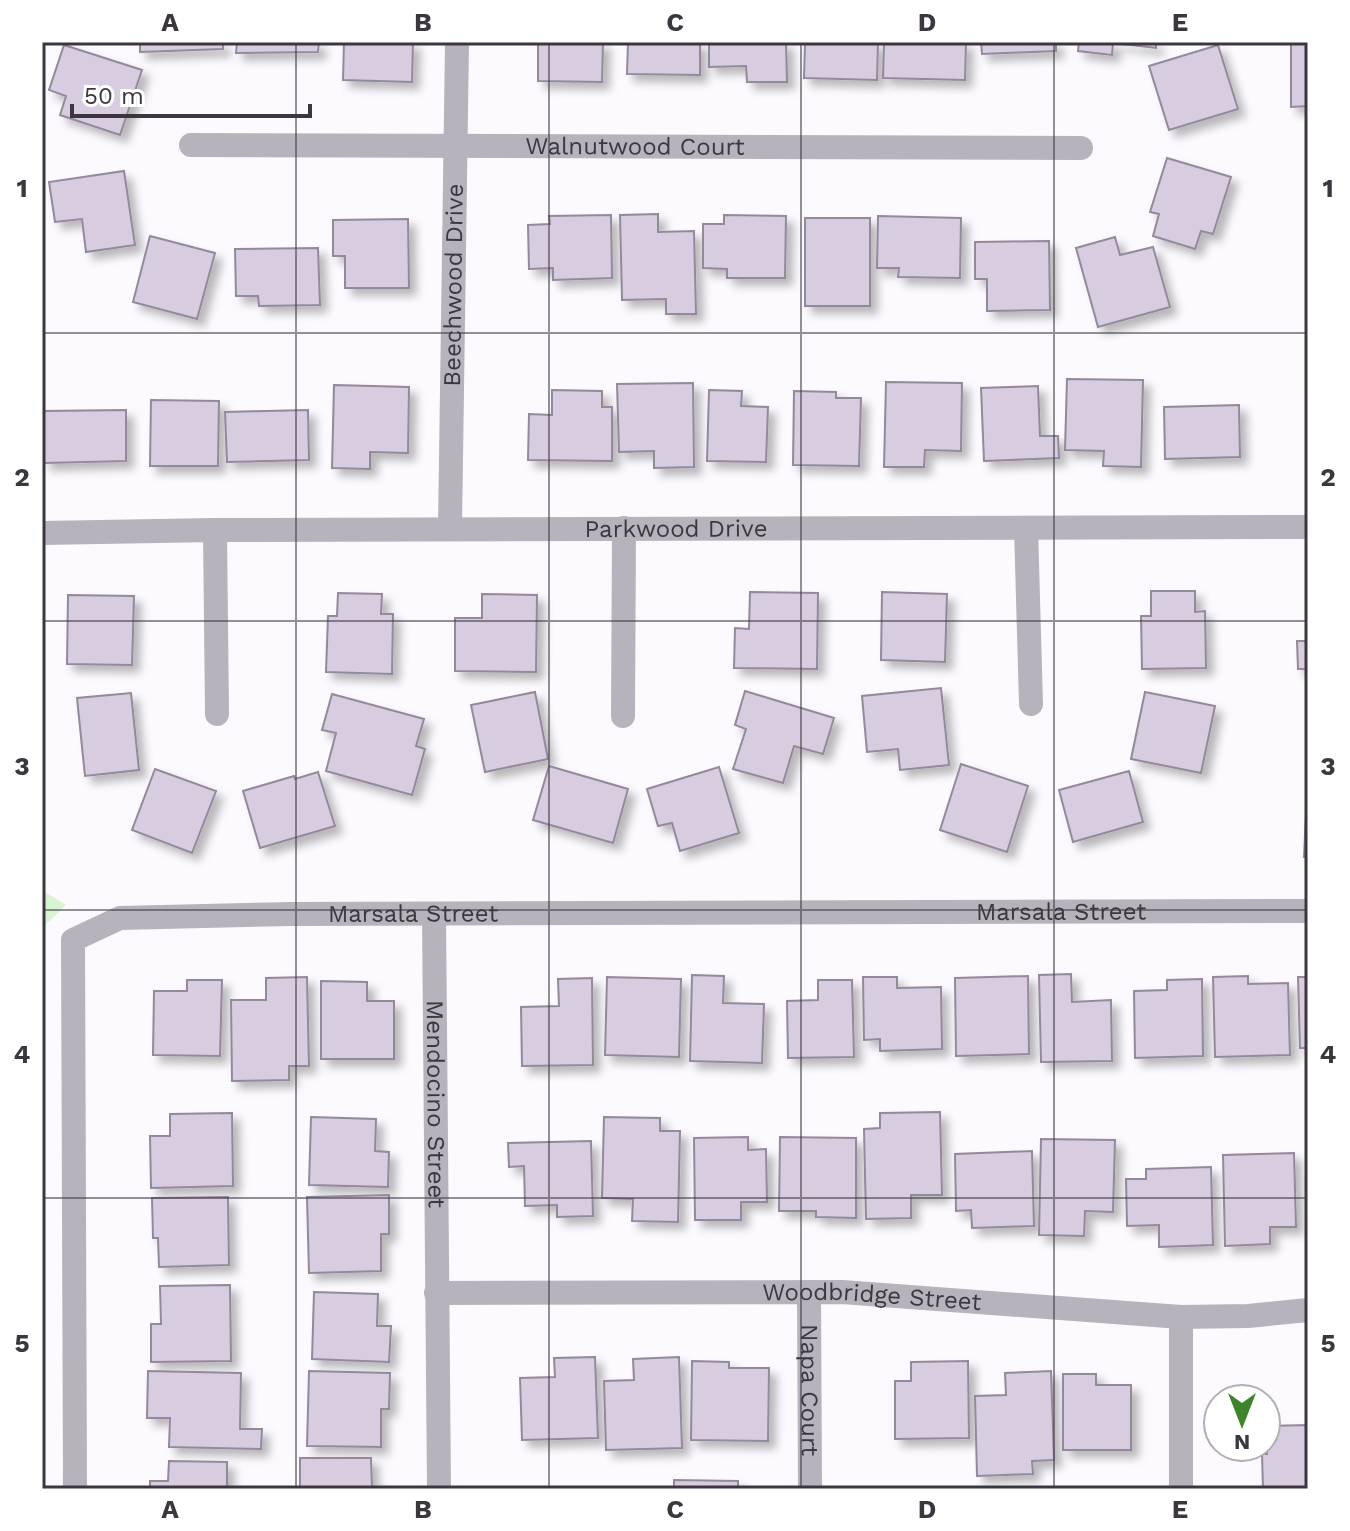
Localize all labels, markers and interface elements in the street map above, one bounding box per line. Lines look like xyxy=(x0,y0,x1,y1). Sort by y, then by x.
text: A xyxy=(161,7,179,37)
text: B xyxy=(414,7,432,37)
text: C xyxy=(666,7,684,37)
text: D xyxy=(918,7,936,37)
text: E xyxy=(1172,7,1188,37)
scale bar xyxy=(72,68,310,118)
text: 50 m xyxy=(84,82,144,110)
street label: Walnutwood Court xyxy=(525,132,745,161)
text: 1 xyxy=(16,173,28,203)
text: 1 xyxy=(1322,173,1334,203)
street label: Beechwood Drive xyxy=(438,183,469,387)
text: 2 xyxy=(14,462,30,492)
text: 2 xyxy=(1320,462,1336,492)
street label: Parkwood Drive xyxy=(584,514,768,543)
text: 3 xyxy=(14,751,30,781)
text: 3 xyxy=(1320,751,1336,781)
street label: Marsala Street xyxy=(976,897,1146,926)
street label: Marsala Street xyxy=(328,899,498,928)
street label: Mendocino Street xyxy=(421,1000,451,1208)
text: 4 xyxy=(14,1039,31,1069)
text: 4 xyxy=(1320,1039,1337,1069)
street label: Woodbridge Street xyxy=(762,1278,982,1316)
street label: Napa Court xyxy=(795,1324,824,1456)
text: 5 xyxy=(14,1328,30,1358)
text: 5 xyxy=(1320,1328,1336,1358)
north arrow xyxy=(1202,1383,1282,1463)
text: N xyxy=(1234,1430,1250,1455)
text: A xyxy=(161,1494,179,1524)
text: B xyxy=(414,1494,432,1524)
text: C xyxy=(666,1494,684,1524)
text: D xyxy=(918,1494,936,1524)
text: E xyxy=(1172,1494,1188,1524)

